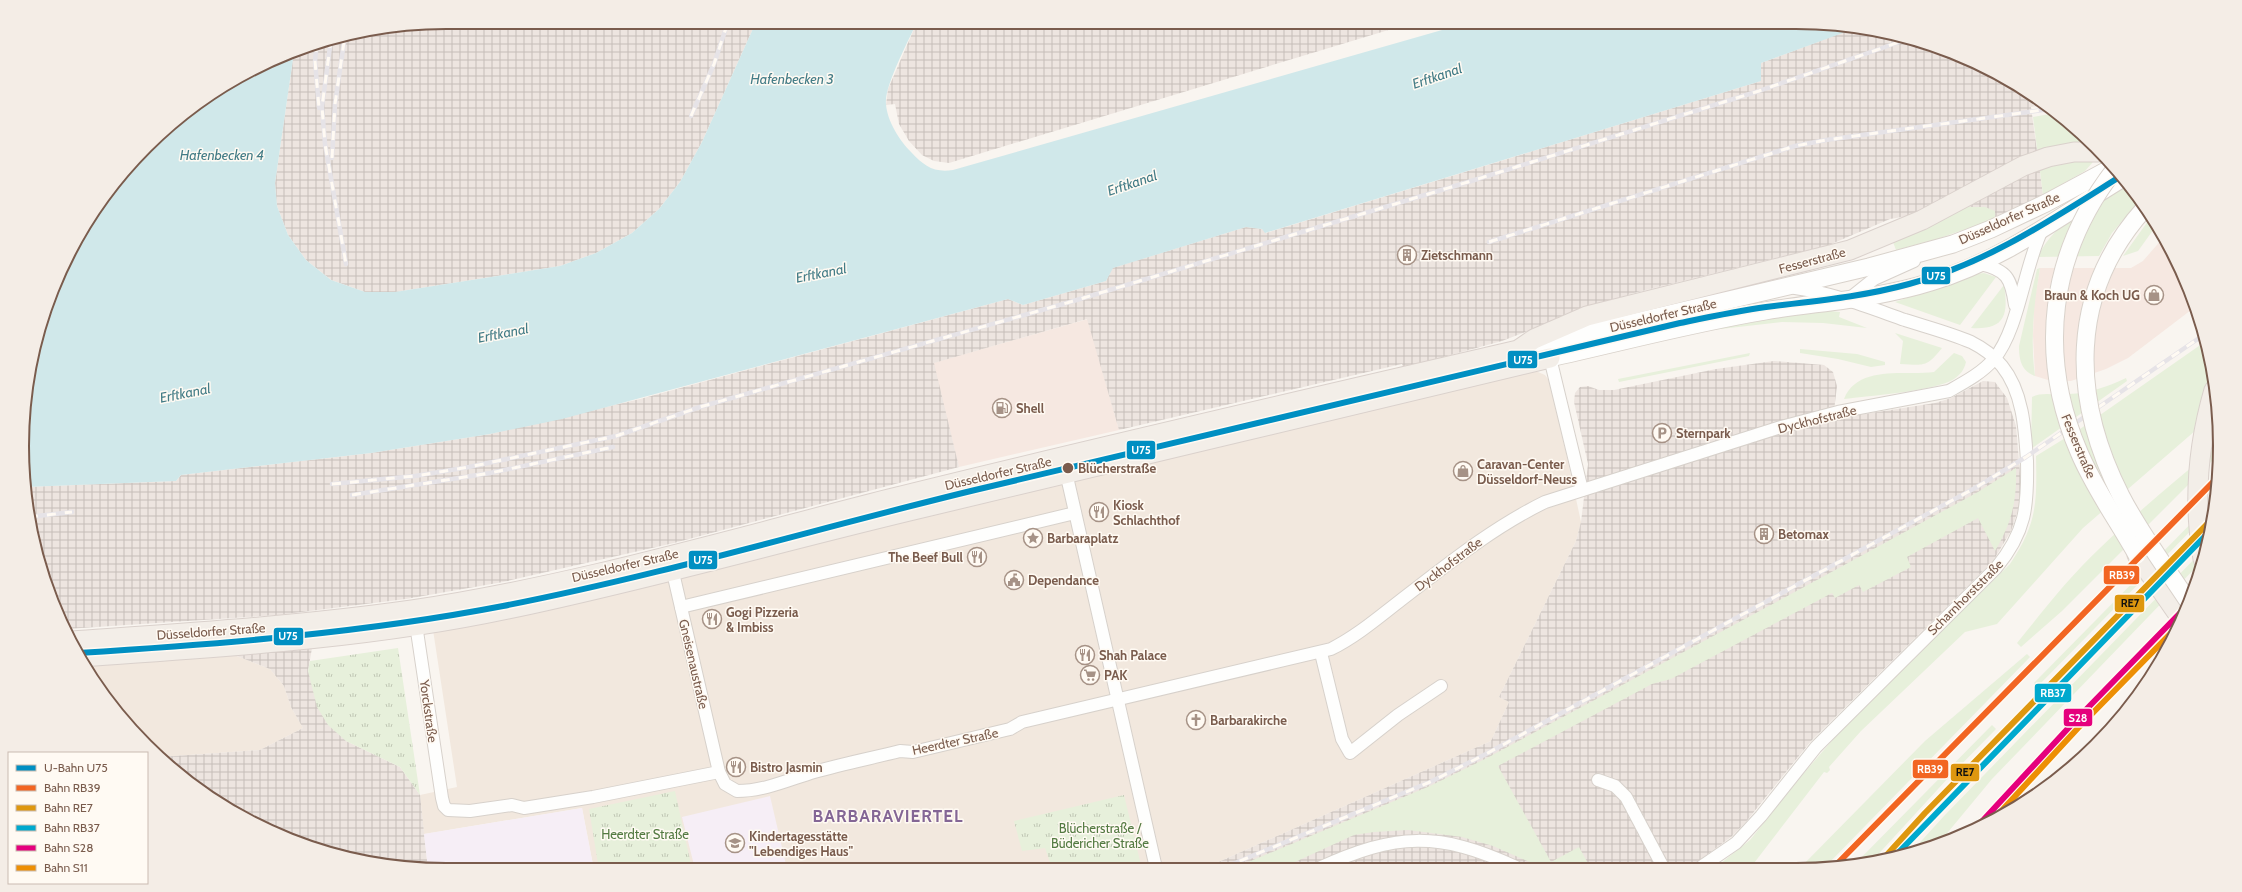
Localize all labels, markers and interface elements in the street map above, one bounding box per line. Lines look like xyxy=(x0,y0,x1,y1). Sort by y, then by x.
water label: Erftkanal xyxy=(1410,59,1465,93)
water label: Hafenbecken 3 xyxy=(750,70,834,88)
water label: Hafenbecken 4 xyxy=(180,146,264,164)
water label: Erftkanal xyxy=(1105,166,1160,200)
street label: Düsseldorfer Straße xyxy=(1956,188,2062,247)
street label: Fesserstraße xyxy=(1777,243,1847,277)
building icon: Zietschmann xyxy=(1396,244,1418,266)
place label: Zietschmann xyxy=(1421,247,1493,263)
water label: Erftkanal xyxy=(794,259,849,287)
line badge: U75 xyxy=(1921,266,1951,285)
text: U75 xyxy=(1926,269,1946,283)
shop icon: Braun & Koch UG xyxy=(2143,284,2165,306)
place label: Braun & Koch UG xyxy=(2044,287,2140,303)
street label: Düsseldorfer Straße xyxy=(1608,295,1718,335)
water label: Erftkanal xyxy=(476,319,531,347)
line badge: U75 xyxy=(1507,350,1538,369)
text: U75 xyxy=(1513,353,1533,367)
water label: Erftkanal xyxy=(158,379,213,407)
fuel station icon: Shell xyxy=(991,397,1013,419)
place label: Shell xyxy=(1016,400,1045,416)
street label: Dyckhofstraße xyxy=(1776,401,1858,436)
street label: Fesserstraße xyxy=(2058,411,2100,481)
parking icon: Sternpark xyxy=(1651,422,1673,444)
place label: Sternpark xyxy=(1676,425,1731,441)
line badge: U75 xyxy=(1126,440,1156,460)
text: U75 xyxy=(1131,443,1151,457)
street label: Düsseldorfer Straße xyxy=(943,453,1053,493)
place label: Caravan-Center Düsseldorf-Neuss xyxy=(1477,456,1578,487)
place label: Blücherstraße xyxy=(1078,460,1156,476)
shop icon: Caravan-Center Düsseldorf-Neuss xyxy=(1452,460,1474,482)
marker: Blücherstraße xyxy=(1061,461,1075,475)
place label: Kiosk Schlachthof xyxy=(1113,497,1180,528)
restaurant icon: Kiosk Schlachthof xyxy=(1088,501,1110,523)
building icon: Betomax xyxy=(1753,523,1775,545)
place label: Betomax xyxy=(1778,526,1829,542)
place icon: Barbaraplatz xyxy=(1022,527,1044,549)
place label: Barbaraplatz xyxy=(1047,530,1118,546)
street label: Dyckhofstraße xyxy=(1411,533,1485,595)
street label: Düsseldorfer Straße xyxy=(570,545,680,585)
restaurant icon: The Beef Bull xyxy=(966,546,988,568)
place label: The Beef Bull xyxy=(888,549,964,565)
line badge: U75 xyxy=(688,550,718,570)
text: U75 xyxy=(693,553,713,567)
street label: Scharnhorststraße xyxy=(1924,556,2006,638)
line badge: RB39 xyxy=(2103,565,2140,585)
text: RB39 xyxy=(2109,568,2135,582)
public building icon: Dependance xyxy=(1003,569,1025,591)
place label: Dependance xyxy=(1028,572,1099,588)
line badge: RE7 xyxy=(2114,594,2145,613)
text: RE7 xyxy=(2121,596,2140,610)
place label: Gogi Pizzeria & Imbiss xyxy=(726,604,799,635)
restaurant icon: Gogi Pizzeria & Imbiss xyxy=(701,608,723,630)
street label: Gneisenaustraße xyxy=(676,617,712,711)
street label: Düsseldorfer Straße xyxy=(156,619,266,643)
line badge: U75 xyxy=(273,627,304,646)
text: U75 xyxy=(278,629,298,643)
restaurant icon: Shah Palace xyxy=(1074,644,1096,666)
place label: Shah Palace xyxy=(1099,647,1167,663)
supermarket icon: PAK xyxy=(1079,664,1101,686)
place label: PAK xyxy=(1104,667,1128,683)
street label: Yorckstraße xyxy=(417,678,441,744)
line badge: RB37 xyxy=(2034,683,2072,703)
text: RB37 xyxy=(2040,686,2066,700)
line badge: S28 xyxy=(2063,708,2093,727)
church icon: Barbarakirche xyxy=(1185,709,1207,731)
text: S28 xyxy=(2069,711,2088,725)
place label: Barbarakirche xyxy=(1210,712,1287,728)
street label: Heerdter Straße xyxy=(910,724,1000,758)
legend xyxy=(8,752,148,884)
restaurant icon: Bistro Jasmin xyxy=(725,756,747,778)
place label: Bistro Jasmin xyxy=(750,759,823,775)
line badge: RB39 xyxy=(1912,759,1949,779)
text: U-Bahn U75 xyxy=(44,760,108,775)
text: RB39 xyxy=(1917,762,1943,776)
line badge: RE7 xyxy=(1950,763,1980,782)
text: RE7 xyxy=(1956,765,1975,779)
text: Bahn RB39 xyxy=(44,780,101,795)
text: Bahn RE7 xyxy=(44,800,93,815)
district label: BARBARAVIERTEL xyxy=(813,806,963,826)
text: Bahn RB37 xyxy=(44,820,100,835)
park label: Blücherstraße / Büdericher Straße xyxy=(1051,820,1149,851)
park label: Heerdter Straße xyxy=(601,826,689,842)
place label: Kindertagesstätte "Lebendiges Haus" xyxy=(749,828,854,859)
school or university icon: Kindertagesstätte "Lebendiges Haus" xyxy=(724,832,746,854)
text: Bahn S28 xyxy=(44,840,93,855)
text: Bahn S11 xyxy=(44,860,88,875)

